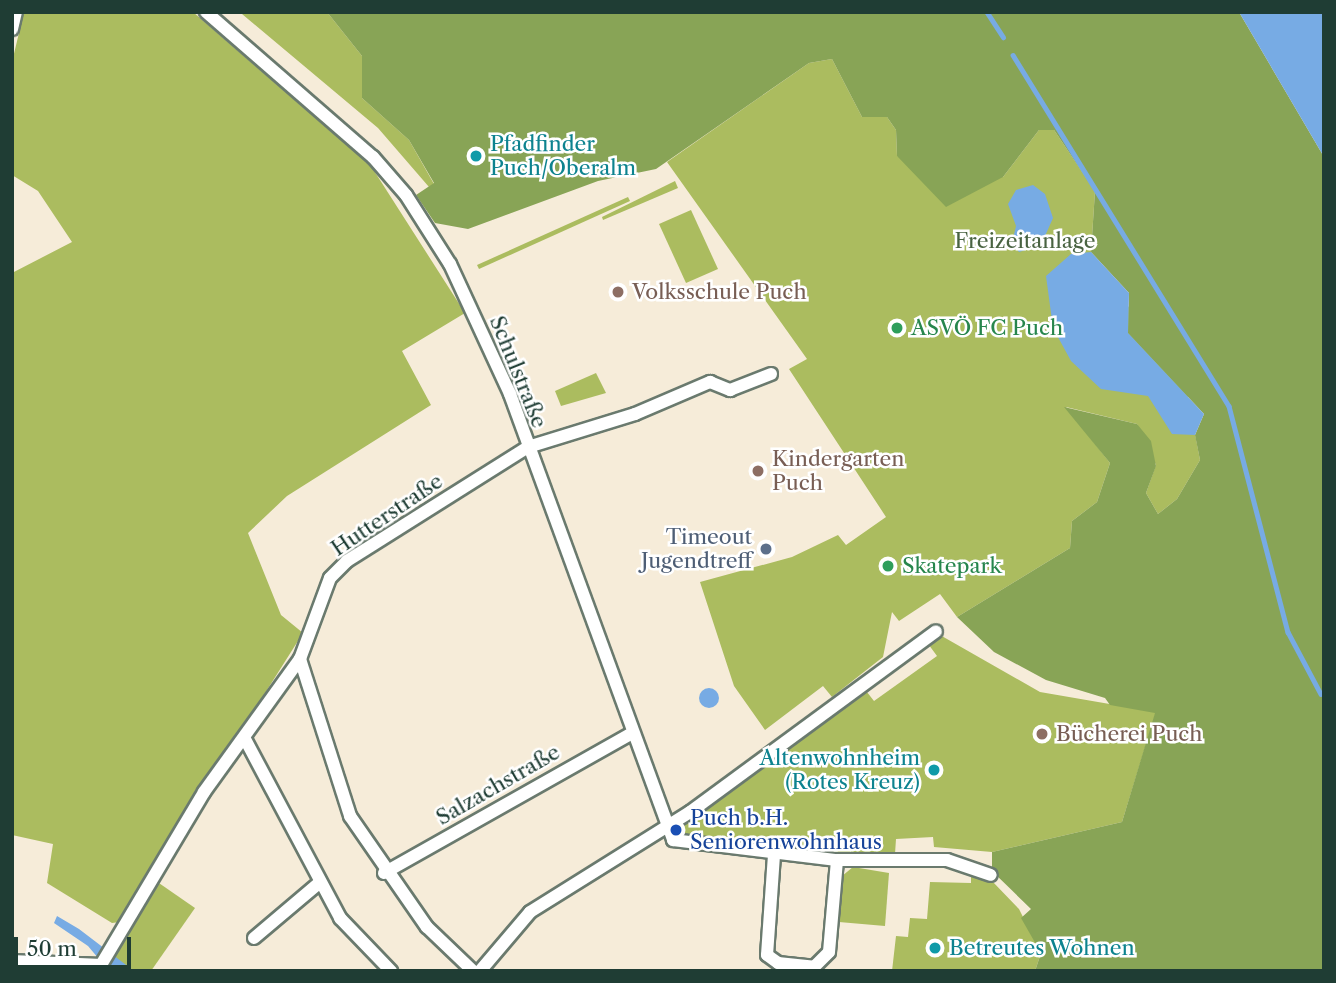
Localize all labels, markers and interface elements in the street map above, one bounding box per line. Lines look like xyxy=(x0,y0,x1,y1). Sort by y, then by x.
place label: Pfadfinder Puch/Oberalm xyxy=(490,131,636,181)
marker: Pfadfinder Puch/Oberalm xyxy=(468,148,484,164)
park label: Freizeitanlage xyxy=(955,228,1095,254)
place label: Volksschule Puch xyxy=(632,279,807,305)
marker: Volksschule Puch xyxy=(610,284,626,300)
street label: Schulstraße xyxy=(484,312,552,432)
place label: ASVÖ FC Puch xyxy=(911,315,1063,341)
marker: ASVÖ FC Puch xyxy=(889,320,905,336)
place label: Kindergarten Puch xyxy=(772,446,904,496)
marker: Kindergarten Puch xyxy=(750,463,766,479)
street label: Hutterstraße xyxy=(327,469,447,561)
place label: Timeout Jugendtreff xyxy=(641,524,752,574)
marker: Timeout Jugendtreff xyxy=(758,541,774,557)
place label: Skatepark xyxy=(902,553,1002,579)
marker: Skatepark xyxy=(880,558,896,574)
place label: Bücherei Puch xyxy=(1056,721,1203,747)
marker: Bücherei Puch xyxy=(1034,726,1050,742)
street label: Salzachstraße xyxy=(432,739,564,831)
place label: Altenwohnheim (Rotes Kreuz) xyxy=(760,745,920,795)
marker: Altenwohnheim (Rotes Kreuz) xyxy=(926,762,942,778)
place label: Puch b.H. Seniorenwohnhaus xyxy=(690,805,882,855)
marker: Puch b.H. Seniorenwohnhaus xyxy=(668,822,684,838)
scale bar xyxy=(18,923,135,967)
place label: Betreutes Wohnen xyxy=(949,935,1135,961)
text: 50 m xyxy=(27,936,77,961)
marker: Betreutes Wohnen xyxy=(927,940,943,956)

